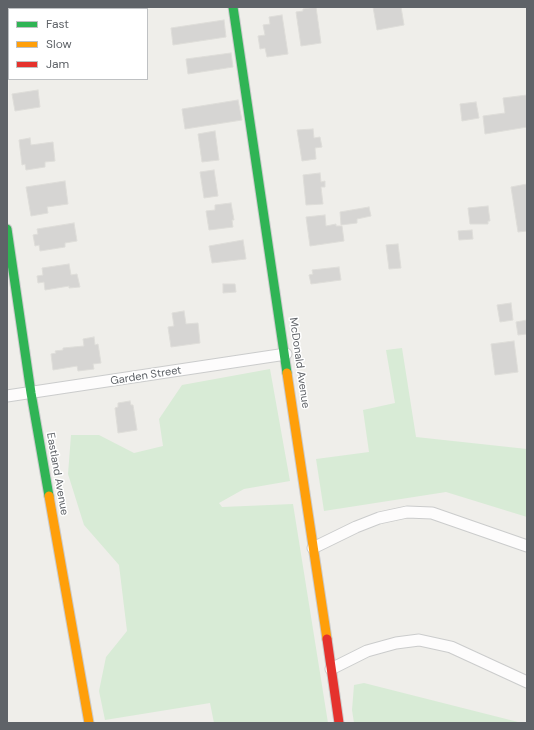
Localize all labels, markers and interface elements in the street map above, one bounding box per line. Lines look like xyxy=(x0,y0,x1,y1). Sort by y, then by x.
legend xyxy=(8,8,148,80)
text: Fast xyxy=(46,16,69,32)
text: Slow xyxy=(46,36,72,52)
text: Jam xyxy=(46,56,69,72)
street label: McDonald Avenue xyxy=(286,317,312,409)
street label: Garden Street xyxy=(110,364,182,388)
street label: Eastland Avenue xyxy=(43,432,71,516)

